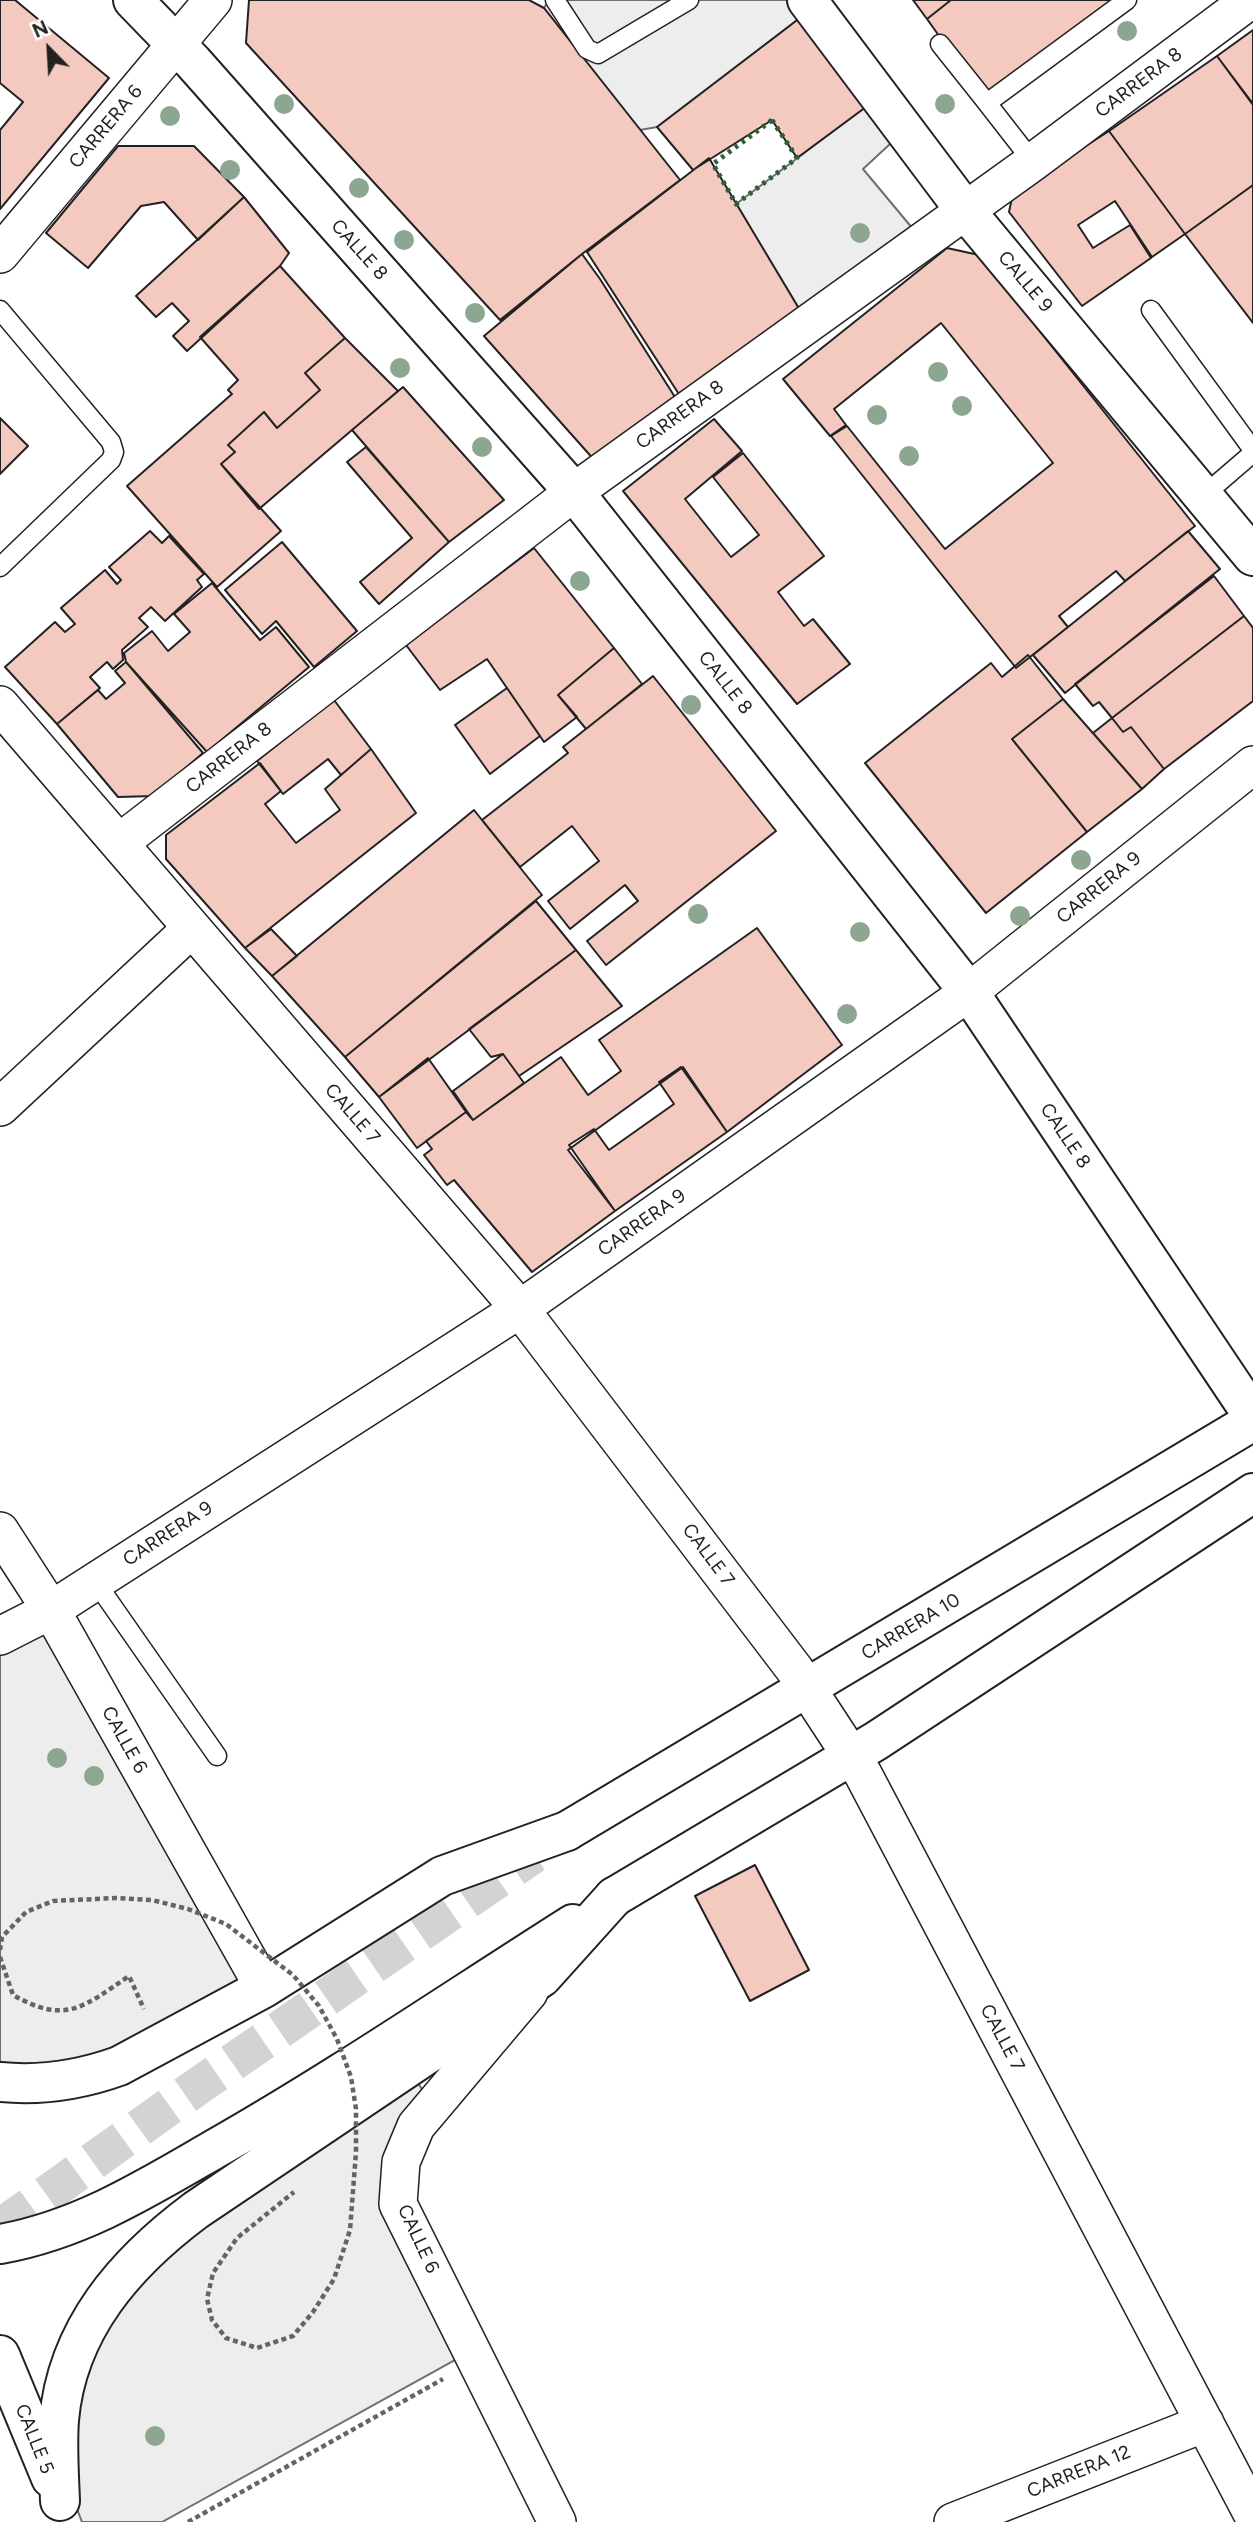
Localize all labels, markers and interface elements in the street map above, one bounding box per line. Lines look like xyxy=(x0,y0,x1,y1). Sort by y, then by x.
north arrow xyxy=(14,14,84,84)
text: N xyxy=(29,16,52,43)
street label: CARRERA 8 xyxy=(1091,43,1187,123)
street label: CARRERA 6 xyxy=(65,81,147,173)
street label: CALLE 8 xyxy=(326,215,392,285)
street label: CALLE 9 xyxy=(993,247,1057,317)
street label: CARRERA 8 xyxy=(632,376,728,454)
street label: CALLE 8 xyxy=(693,647,757,719)
street label: CARRERA 8 xyxy=(181,717,277,799)
street label: CARRERA 9 xyxy=(1052,847,1146,929)
street label: CALLE 7 xyxy=(320,1079,384,1149)
street label: CALLE 8 xyxy=(1035,1099,1095,1173)
street label: CARRERA 9 xyxy=(594,1184,690,1262)
street label: CARRERA 9 xyxy=(119,1497,217,1571)
street label: CALLE 7 xyxy=(677,1519,739,1591)
street label: CARRERA 10 xyxy=(858,1589,964,1665)
street label: CALLE 6 xyxy=(96,1703,152,1777)
street label: CALLE 7 xyxy=(975,2001,1029,2075)
street label: CALLE 6 xyxy=(392,2201,444,2277)
street label: CALLE 5 xyxy=(10,2401,58,2477)
street label: CARRERA 12 xyxy=(1024,2441,1134,2503)

